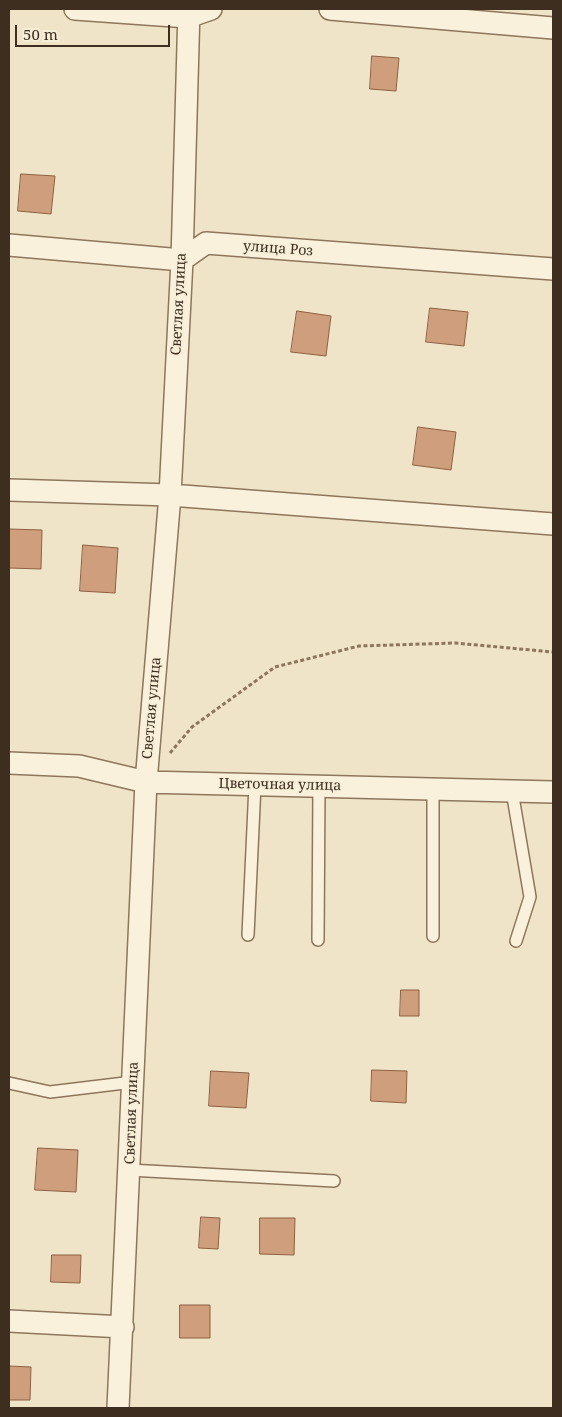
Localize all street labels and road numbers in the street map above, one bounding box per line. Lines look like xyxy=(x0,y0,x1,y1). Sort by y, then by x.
street label: улица Роз xyxy=(242,238,314,260)
street label: Светлая улица xyxy=(168,252,190,356)
street label: Светлая улица xyxy=(139,656,165,760)
street label: Цветочная улица xyxy=(218,776,342,794)
street label: Светлая улица xyxy=(122,1061,142,1165)

